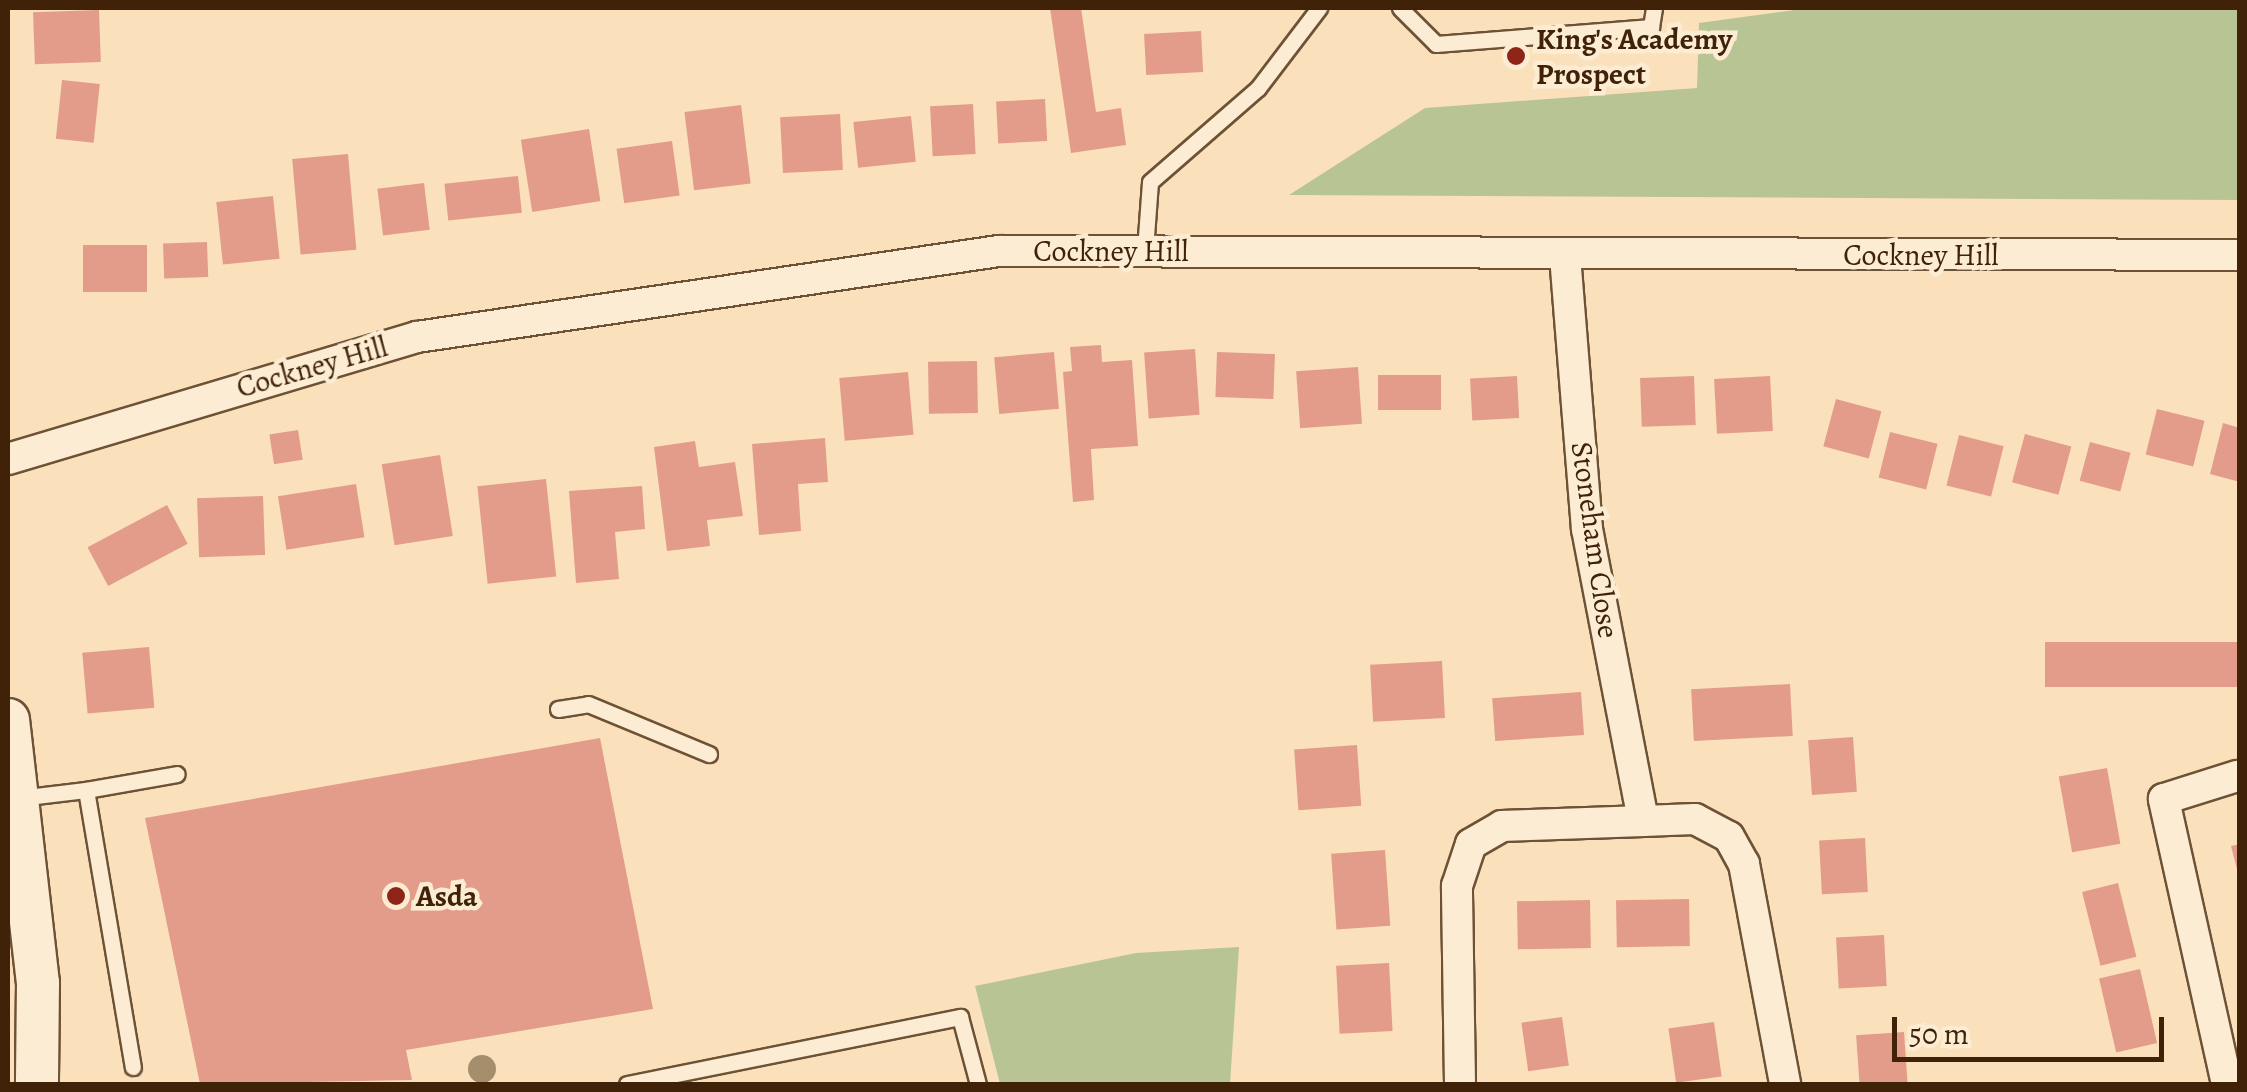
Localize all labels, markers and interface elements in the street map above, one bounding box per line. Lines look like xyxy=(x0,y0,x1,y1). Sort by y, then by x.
place label: King's Academy Prospect xyxy=(1536,21,1732,92)
marker: King's Academy Prospect xyxy=(1505,45,1527,67)
street label: Cockney Hill xyxy=(1033,233,1189,269)
street label: Cockney Hill xyxy=(1843,237,1999,273)
street label: Cockney Hill xyxy=(232,328,392,406)
street label: Stoneham Close xyxy=(1563,439,1627,641)
place label: Asda xyxy=(416,878,478,914)
marker: Asda xyxy=(385,885,407,907)
scale bar xyxy=(1897,997,2170,1059)
text: 50 m xyxy=(1909,1014,1969,1054)

